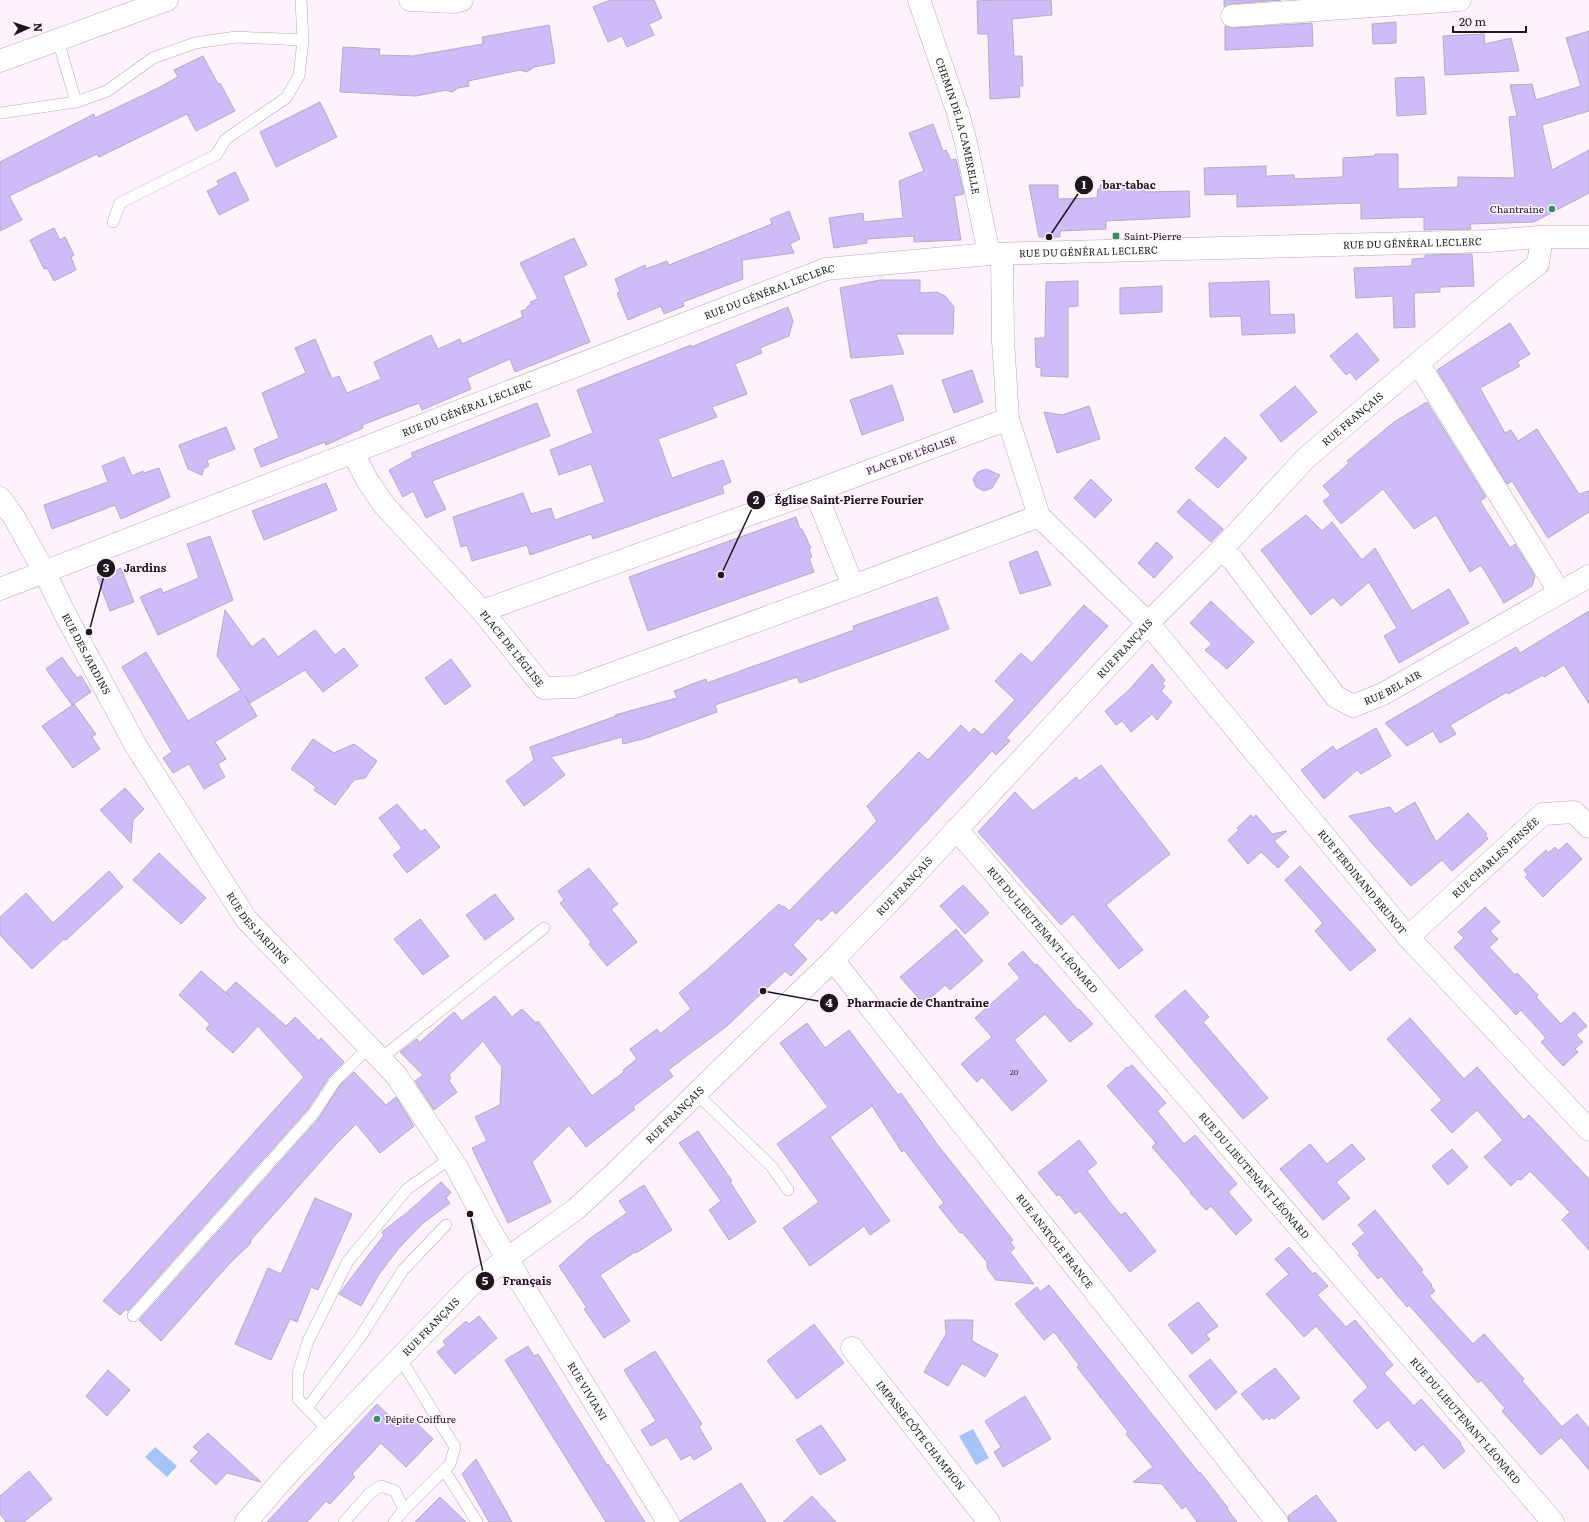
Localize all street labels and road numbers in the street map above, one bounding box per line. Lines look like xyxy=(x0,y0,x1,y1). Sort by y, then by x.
street label: CHEMIN DE LA CAMERELLE xyxy=(932,55,984,195)
street label: RUE DU GÉNÉRAL LECLERC xyxy=(1343,233,1482,252)
street label: RUE DU GÉNÉRAL LECLERC xyxy=(1019,242,1158,260)
street label: RUE DU GÉNÉRAL LECLERC xyxy=(702,260,835,323)
street label: RUE DU GÉNÉRAL LECLERC xyxy=(400,375,534,440)
street label: RUE FRANÇAIS xyxy=(1318,388,1386,449)
street label: PLACE DE L'ÉGLISE xyxy=(864,431,958,478)
street label: PLACE DE L'ÉGLISE xyxy=(477,606,548,690)
street label: RUE DES JARDINS xyxy=(59,610,115,697)
street label: RUE FRANÇAIS xyxy=(1093,615,1155,681)
street label: RUE BEL AIR xyxy=(1361,666,1424,708)
street label: RUE CHARLES PENSÉE xyxy=(1448,813,1542,901)
street label: RUE FERDINAND BRUNOT xyxy=(1315,826,1411,937)
street label: RUE FRANÇAIS xyxy=(872,853,935,919)
street label: RUE DU LIEUTENANT LÉONARD xyxy=(984,863,1102,996)
street label: RUE DES JARDINS xyxy=(223,888,293,967)
street label: RUE FRANÇAIS xyxy=(642,1082,707,1146)
street label: RUE DU LIEUTENANT LÉONARD xyxy=(1196,1108,1314,1242)
street label: RUE ANATOLE FRANCE xyxy=(1013,1190,1097,1291)
street label: RUE FRANÇAIS xyxy=(398,1294,462,1359)
street label: RUE DU LIEUTENANT LÉONARD xyxy=(1407,1354,1525,1487)
street label: RUE VIVIANI xyxy=(564,1359,612,1423)
street label: IMPASSE CÔTE CHAMPION xyxy=(873,1377,969,1493)

